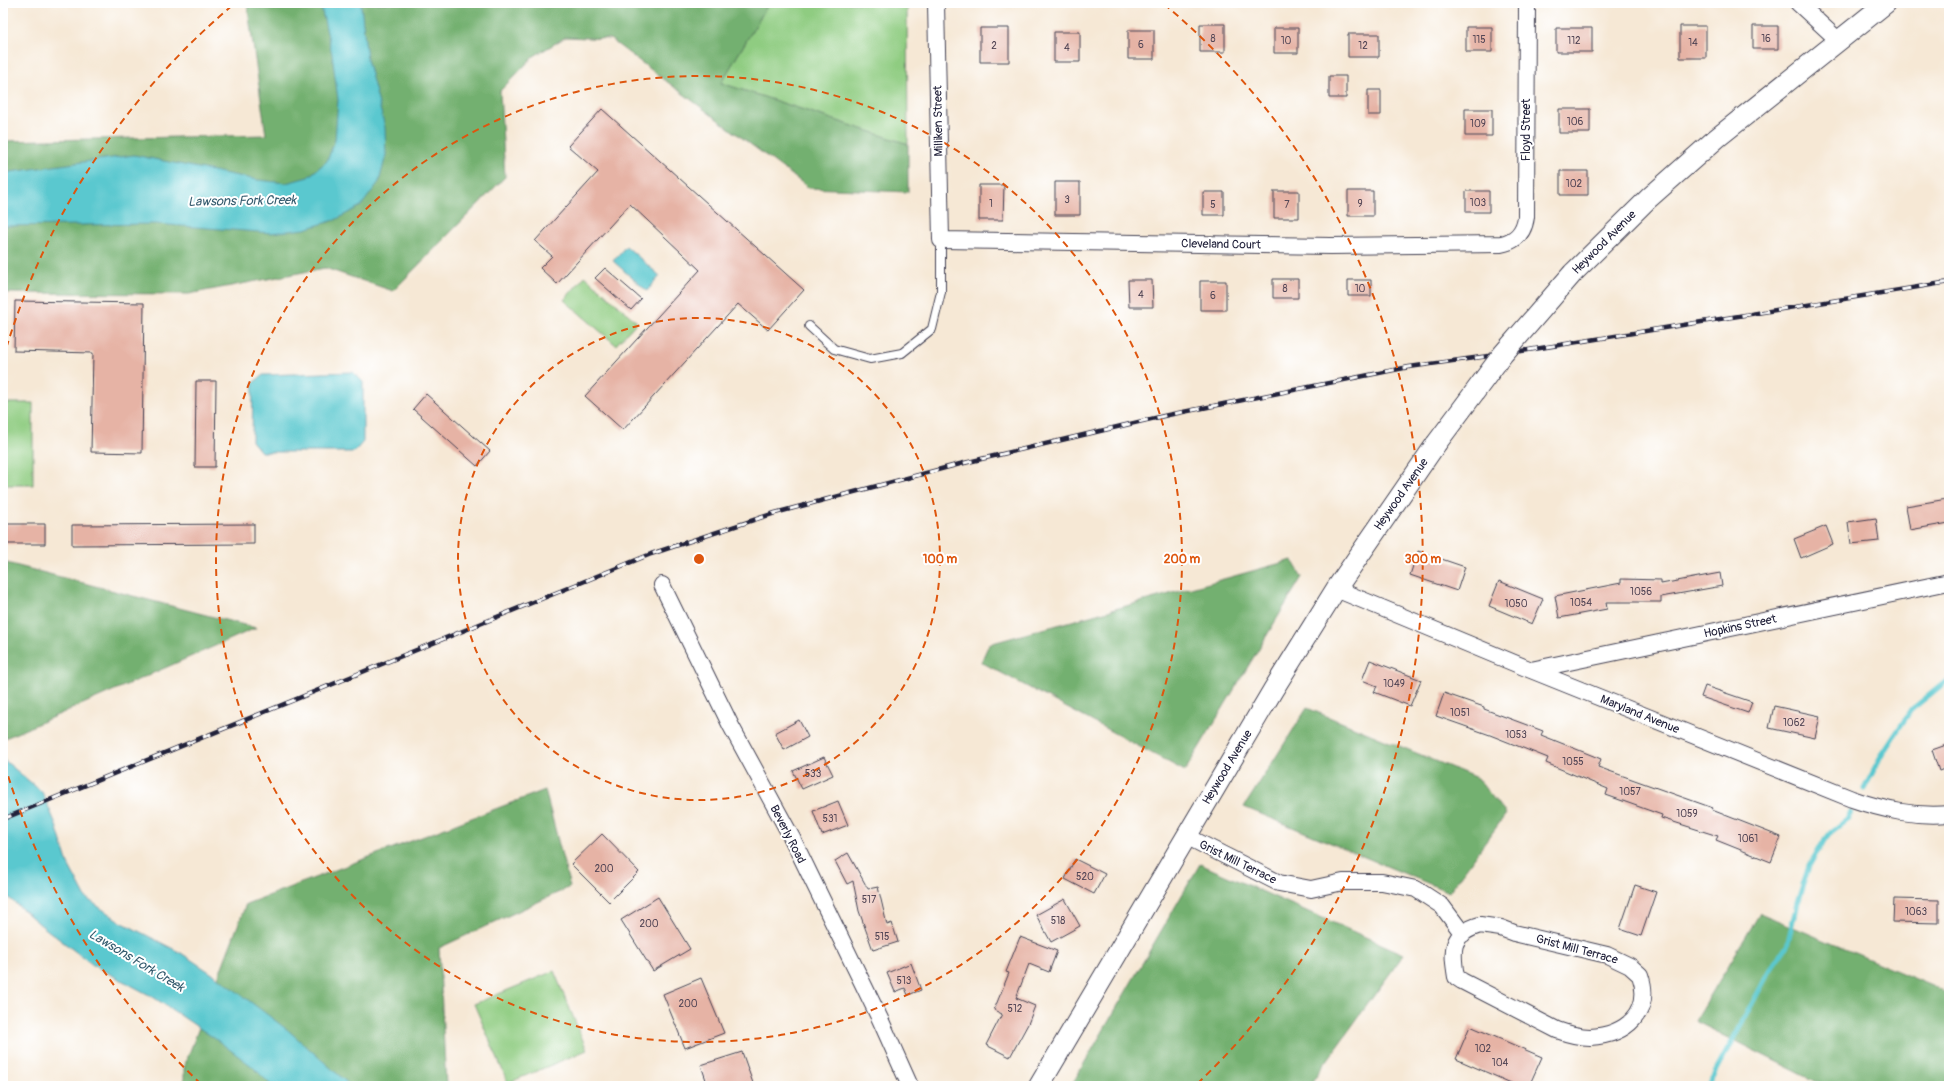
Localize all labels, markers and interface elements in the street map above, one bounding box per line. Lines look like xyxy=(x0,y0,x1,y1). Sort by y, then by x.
house number: 8 xyxy=(1210,33,1216,45)
house number: 16 xyxy=(1761,33,1771,45)
house number: 115 xyxy=(1472,34,1486,46)
house number: 10 xyxy=(1281,35,1292,47)
house number: 112 xyxy=(1567,35,1581,47)
house number: 14 xyxy=(1688,37,1698,49)
house number: 6 xyxy=(1138,39,1144,51)
house number: 2 xyxy=(991,40,997,52)
house number: 12 xyxy=(1358,40,1368,52)
house number: 4 xyxy=(1064,42,1070,54)
street label: Milliken Street xyxy=(930,85,947,157)
street label: Floyd Street xyxy=(1519,99,1534,161)
house number: 106 xyxy=(1567,116,1583,128)
house number: 109 xyxy=(1470,118,1486,130)
house number: 102 xyxy=(1566,178,1583,190)
water label: Lawsons Fork Creek xyxy=(188,192,298,210)
house number: 3 xyxy=(1064,194,1070,206)
house number: 103 xyxy=(1470,197,1487,209)
house number: 1 xyxy=(989,198,993,210)
house number: 9 xyxy=(1357,198,1363,210)
house number: 5 xyxy=(1210,199,1216,211)
house number: 7 xyxy=(1284,199,1290,211)
street label: Heywood Avenue xyxy=(1569,207,1640,278)
street label: Cleveland Court xyxy=(1181,236,1261,253)
house number: 8 xyxy=(1282,283,1288,295)
house number: 10 xyxy=(1355,283,1366,295)
house number: 4 xyxy=(1138,289,1144,301)
house number: 6 xyxy=(1210,290,1216,302)
street label: Heywood Avenue xyxy=(1371,455,1432,533)
centre of rings xyxy=(692,552,706,566)
text: 100 m xyxy=(923,552,958,567)
text: 200 m xyxy=(1164,552,1201,567)
text: 300 m xyxy=(1405,552,1442,567)
house number: 1056 xyxy=(1630,586,1652,598)
house number: 1054 xyxy=(1570,597,1592,609)
house number: 1050 xyxy=(1505,598,1528,610)
street label: Hopkins Street xyxy=(1702,611,1778,642)
house number: 1049 xyxy=(1383,678,1405,690)
street label: Maryland Avenue xyxy=(1598,692,1682,737)
house number: 1051 xyxy=(1450,707,1470,719)
house number: 1062 xyxy=(1783,717,1805,729)
street label: Heywood Avenue xyxy=(1199,727,1256,807)
house number: 1053 xyxy=(1505,729,1527,741)
house number: 1055 xyxy=(1562,756,1584,768)
house number: 533 xyxy=(805,768,822,780)
house number: 1057 xyxy=(1619,786,1641,798)
street label: Beverly Road xyxy=(766,802,809,866)
house number: 1059 xyxy=(1676,808,1698,820)
house number: 531 xyxy=(823,813,838,825)
house number: 1061 xyxy=(1738,833,1758,845)
street label: Grist Mill Terrace xyxy=(1197,837,1279,888)
house number: 200 xyxy=(594,863,614,875)
house number: 520 xyxy=(1076,871,1094,883)
house number: 517 xyxy=(862,894,877,906)
house number: 1063 xyxy=(1905,906,1927,918)
house number: 518 xyxy=(1051,915,1065,927)
house number: 200 xyxy=(639,918,659,930)
water label: Lawsons Fork Creek xyxy=(86,926,188,996)
house number: 515 xyxy=(875,931,889,943)
street label: Grist Mill Terrace xyxy=(1534,931,1620,968)
house number: 513 xyxy=(897,975,912,987)
house number: 200 xyxy=(678,998,698,1010)
house number: 512 xyxy=(1008,1003,1023,1015)
house number: 102 xyxy=(1475,1043,1492,1055)
house number: 104 xyxy=(1492,1057,1508,1069)

